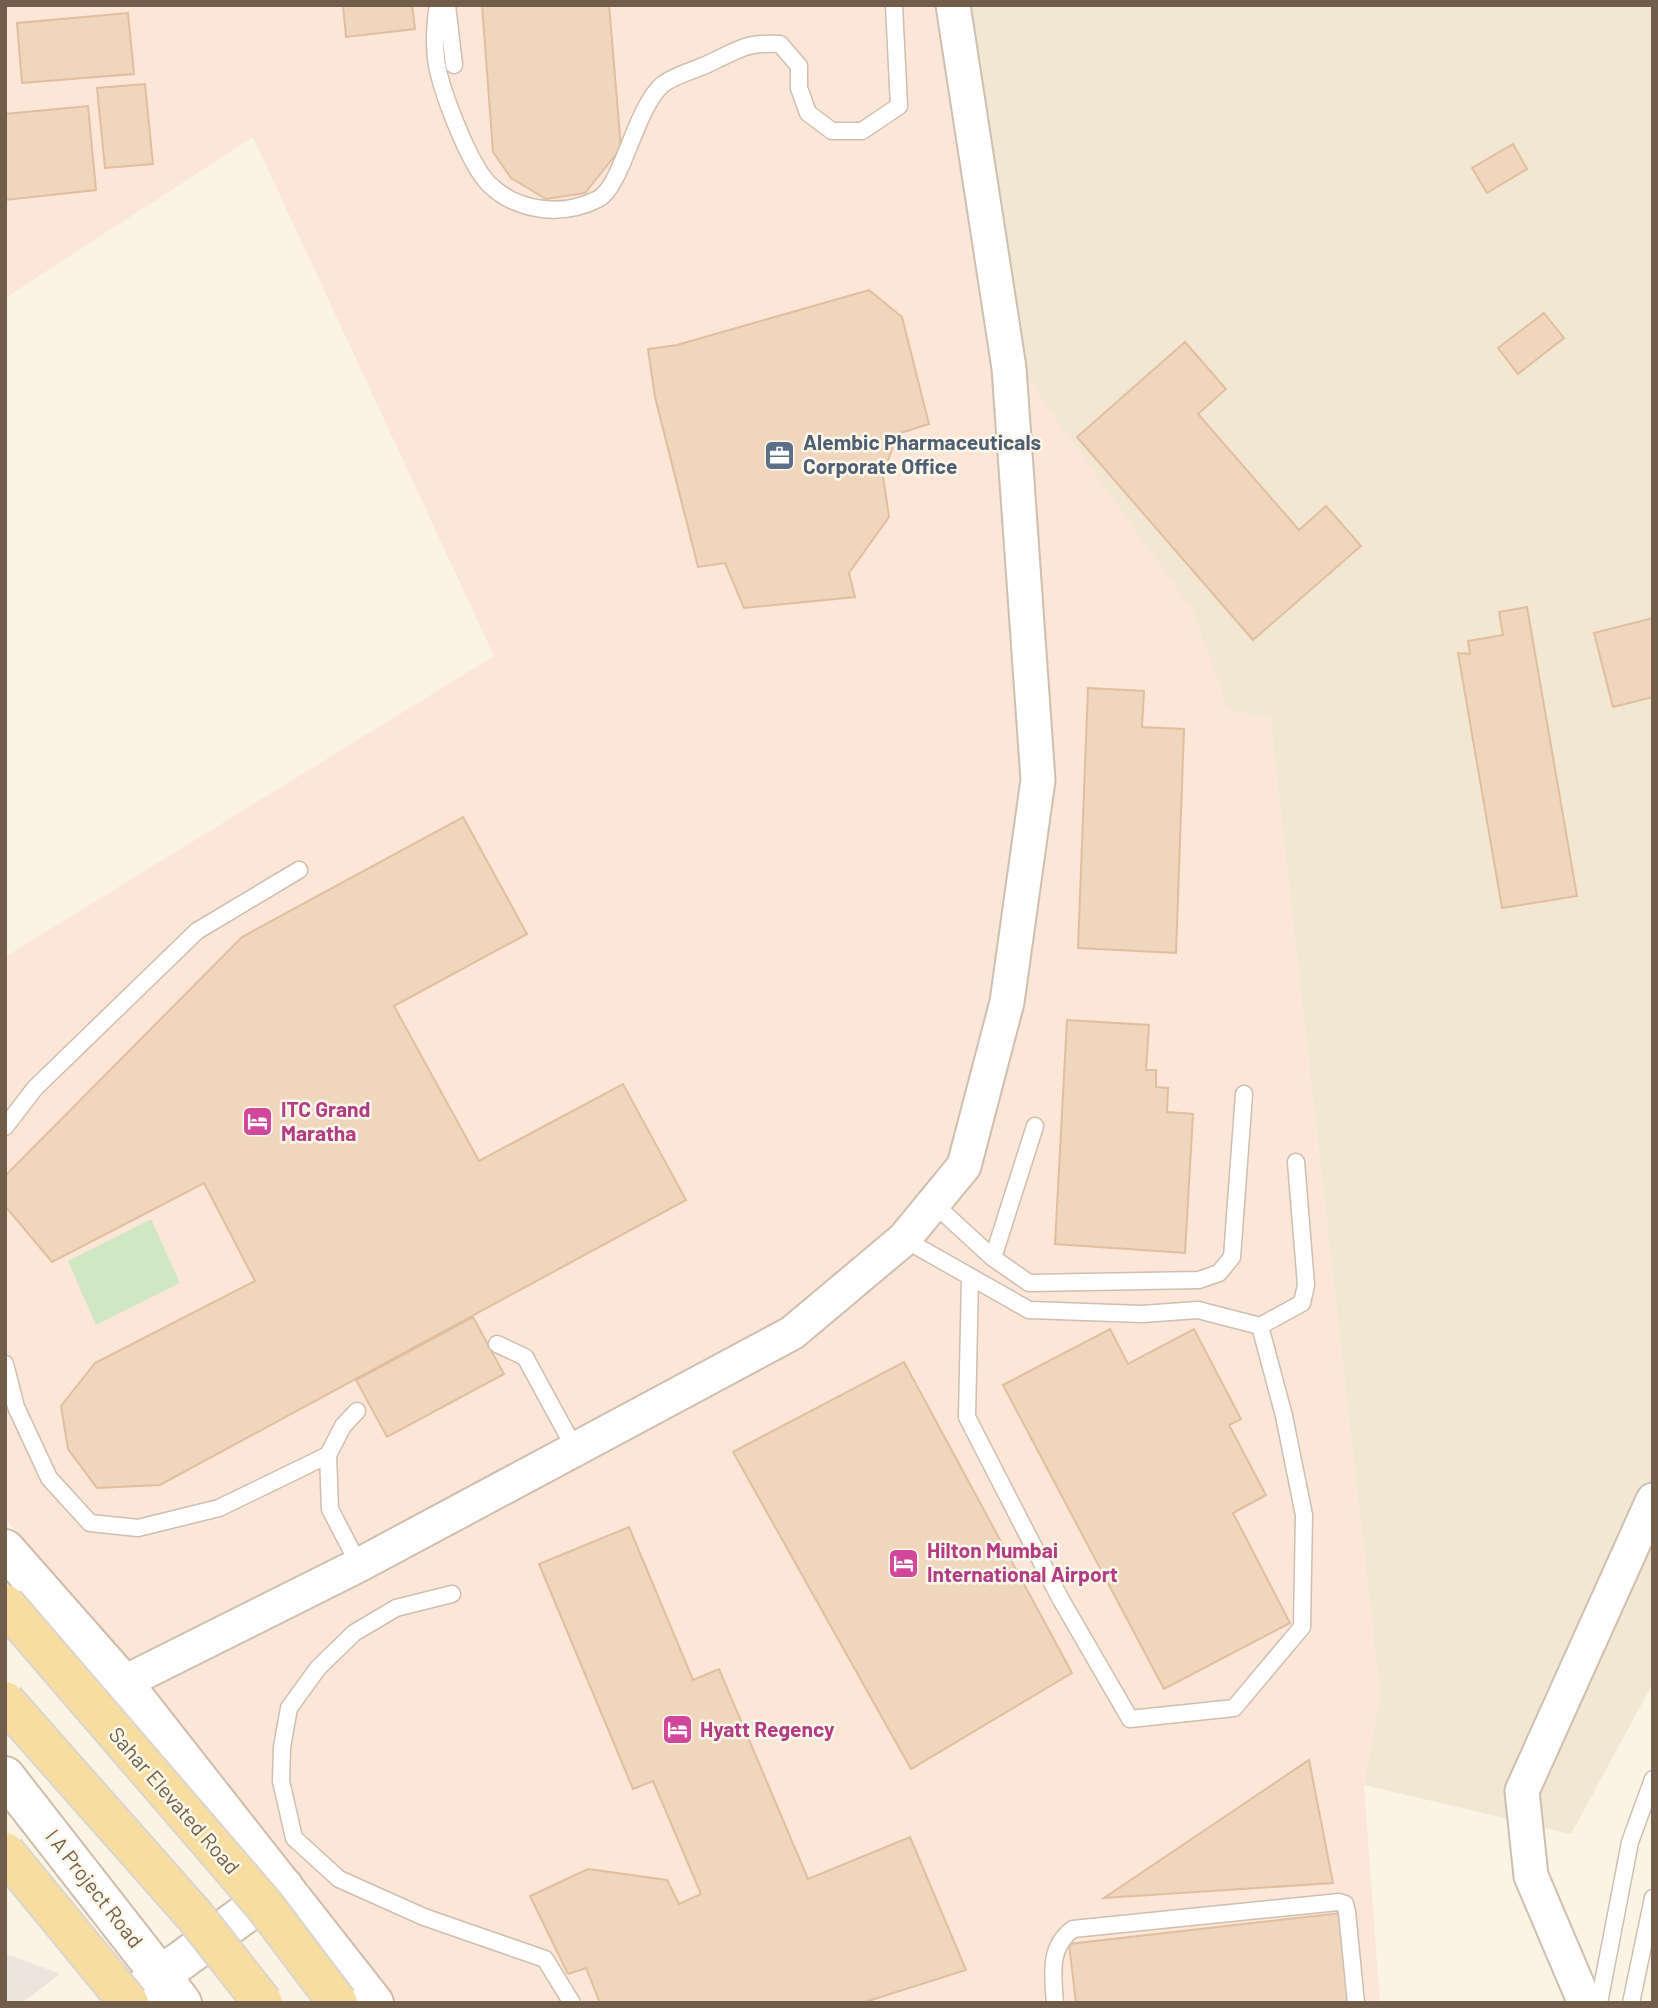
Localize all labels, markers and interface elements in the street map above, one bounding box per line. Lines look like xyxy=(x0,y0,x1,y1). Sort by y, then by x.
place label: Alembic Pharmaceuticals Corporate Office xyxy=(803,429,1041,478)
office icon: Alembic Pharmaceuticals Corporate Office xyxy=(763,438,797,472)
place label: ITC Grand Maratha xyxy=(281,1096,370,1145)
hotel icon: ITC Grand Maratha xyxy=(241,1105,275,1139)
place label: Hilton Mumbai International Airport xyxy=(927,1537,1118,1586)
hotel icon: Hilton Mumbai International Airport xyxy=(887,1546,921,1580)
hotel icon: Hyatt Regency xyxy=(660,1713,694,1747)
place label: Hyatt Regency xyxy=(700,1716,835,1741)
street label: Sahar Elevated Road xyxy=(105,1722,246,1879)
street label: I A Project Road xyxy=(41,1824,149,1952)

